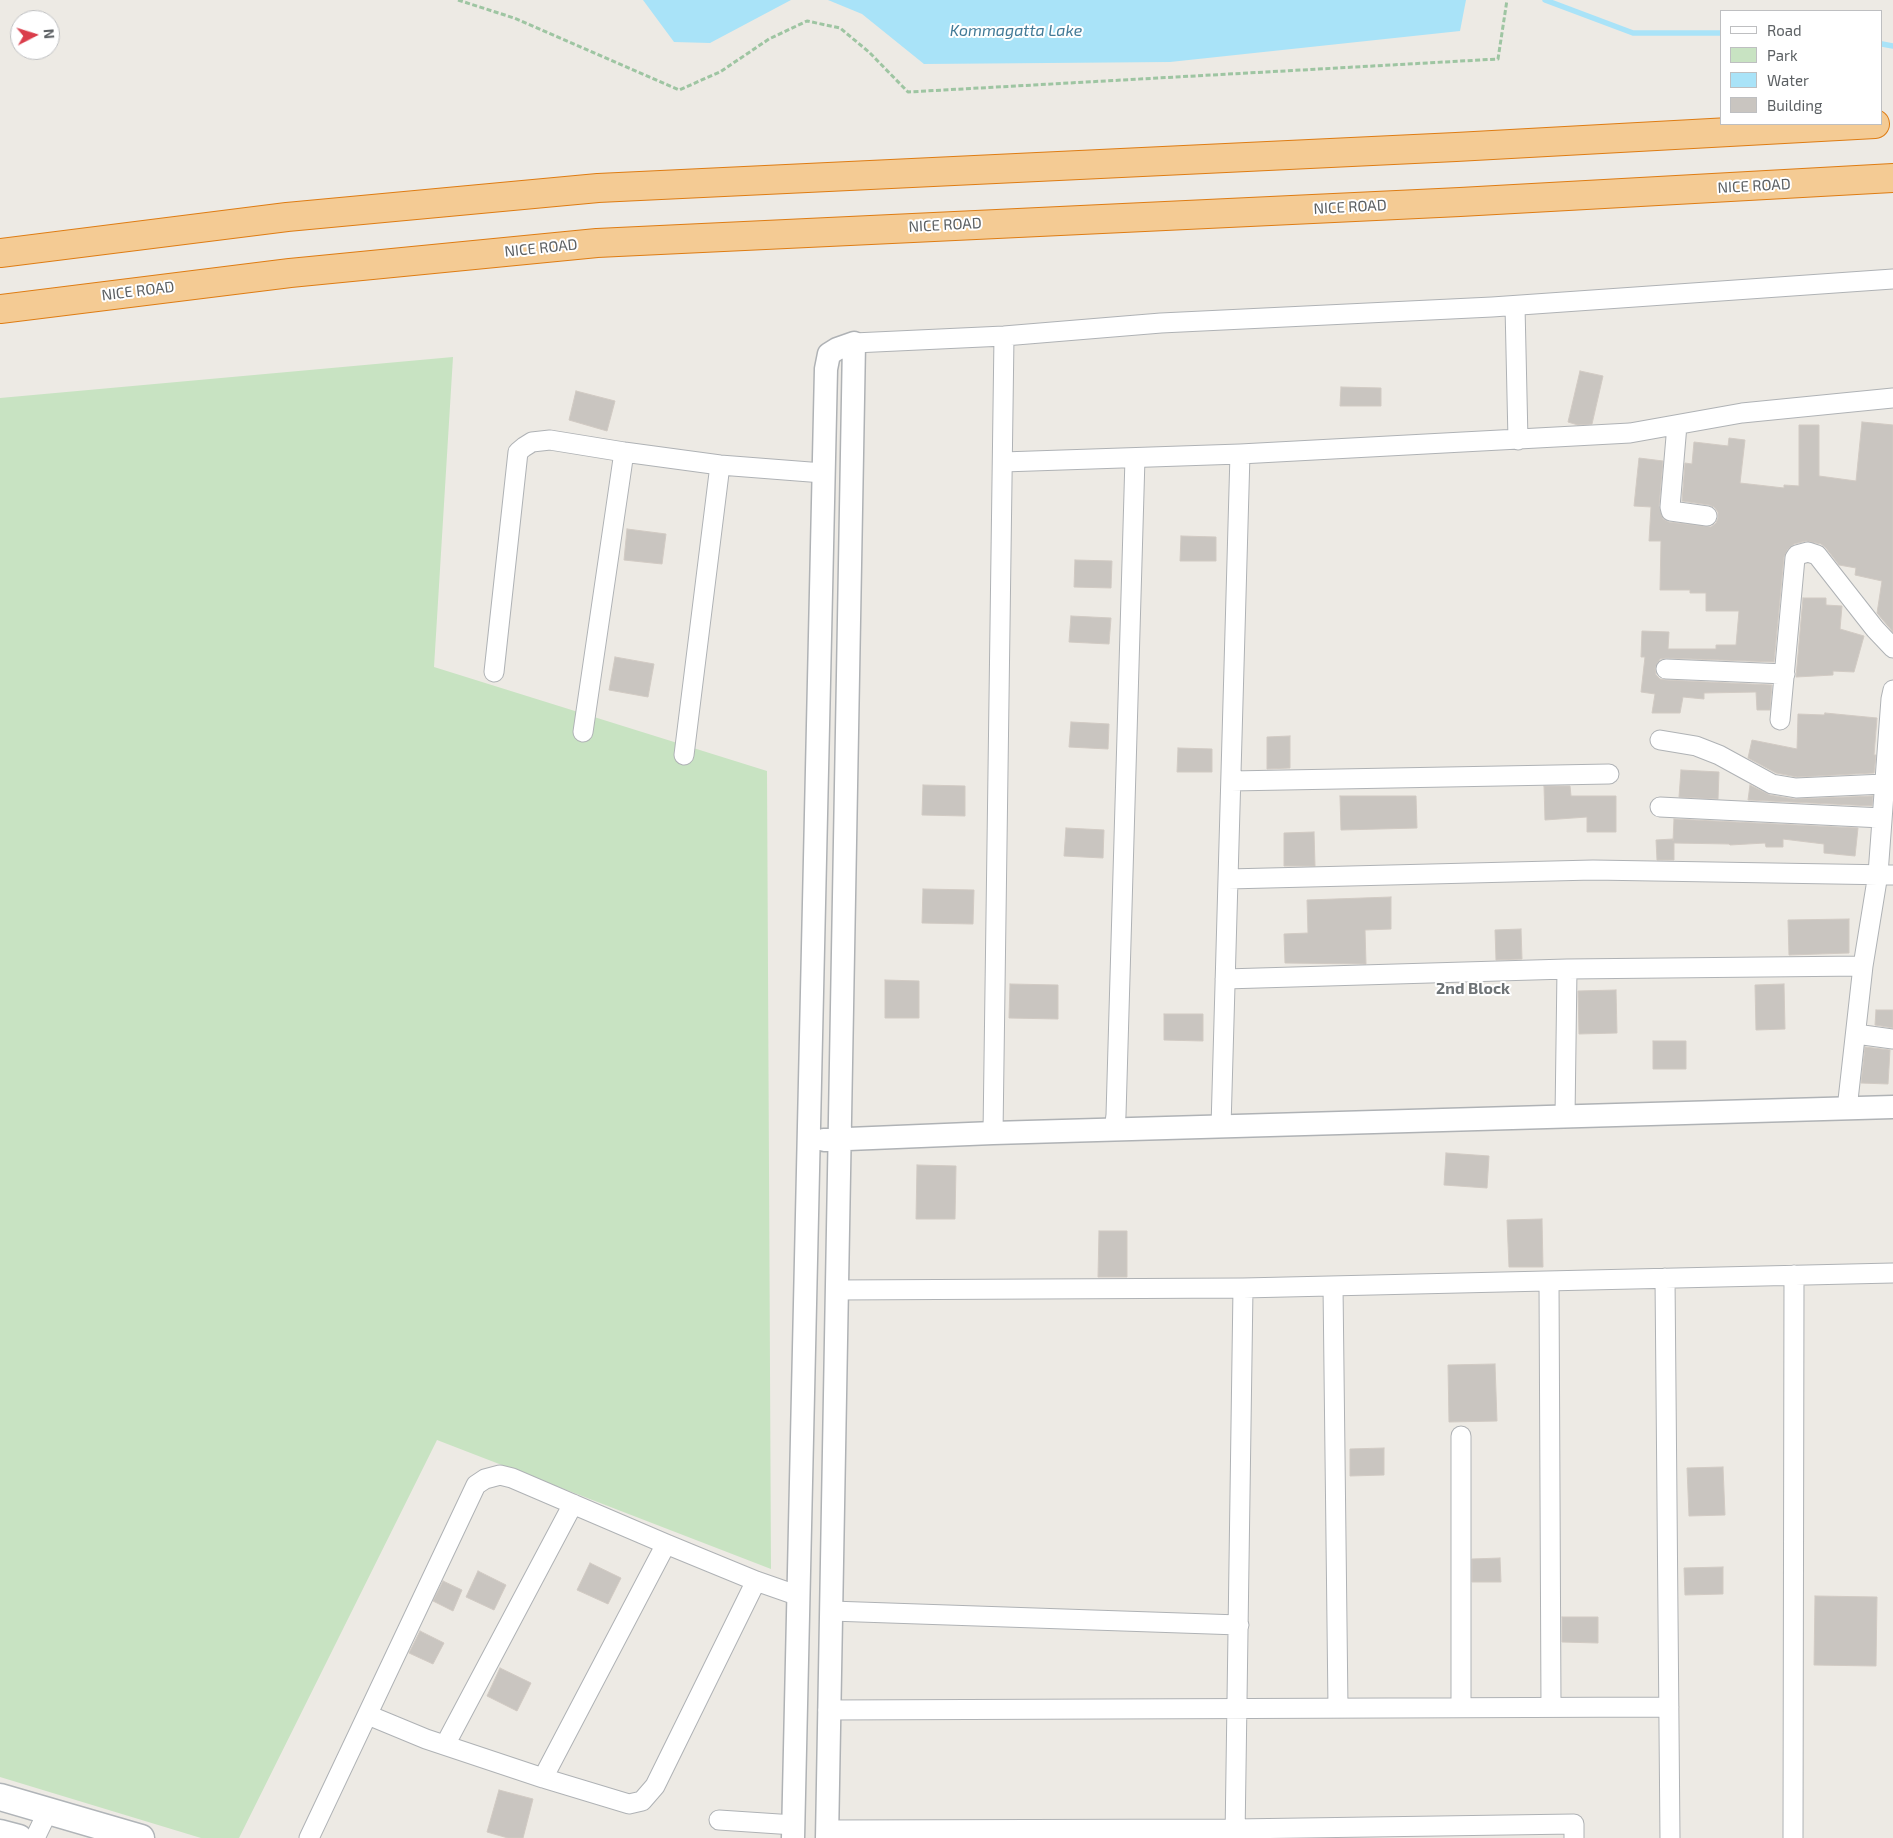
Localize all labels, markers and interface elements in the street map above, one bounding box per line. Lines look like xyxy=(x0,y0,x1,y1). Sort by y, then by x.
north arrow xyxy=(10,10,60,60)
legend xyxy=(1720,10,1883,125)
water label: Kommagatta Lake xyxy=(950,21,1082,41)
text: Road xyxy=(1767,21,1802,39)
text: N xyxy=(41,28,58,40)
text: Park xyxy=(1767,46,1798,64)
text: Water xyxy=(1767,71,1809,89)
text: Building xyxy=(1767,96,1822,114)
street label: NICE ROAD xyxy=(1717,175,1791,197)
street label: NICE ROAD xyxy=(1313,196,1387,218)
street label: NICE ROAD xyxy=(908,214,982,236)
street label: NICE ROAD xyxy=(504,235,578,261)
street label: NICE ROAD xyxy=(101,278,175,304)
district label: 2nd Block xyxy=(1436,979,1510,999)

